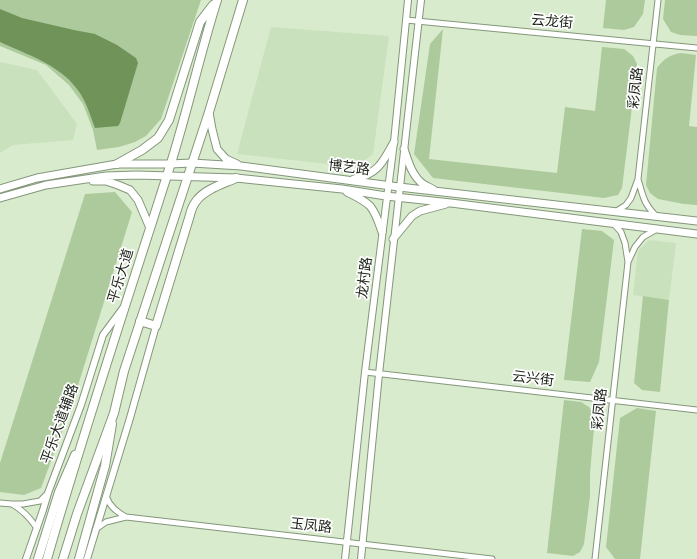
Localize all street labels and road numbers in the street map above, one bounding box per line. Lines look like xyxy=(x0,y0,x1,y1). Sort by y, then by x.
street label: 云龙街 xyxy=(530,12,574,32)
street label: 彩凤路 xyxy=(625,66,647,110)
street label: 博艺路 xyxy=(327,157,371,179)
street label: 平乐大道 xyxy=(105,247,137,305)
street label: 龙村路 xyxy=(354,256,376,300)
street label: 云兴街 xyxy=(511,368,555,390)
street label: 平乐大道辅路 xyxy=(38,382,82,466)
street label: 彩凤路 xyxy=(589,387,611,431)
street label: 玉凤路 xyxy=(289,515,333,537)

